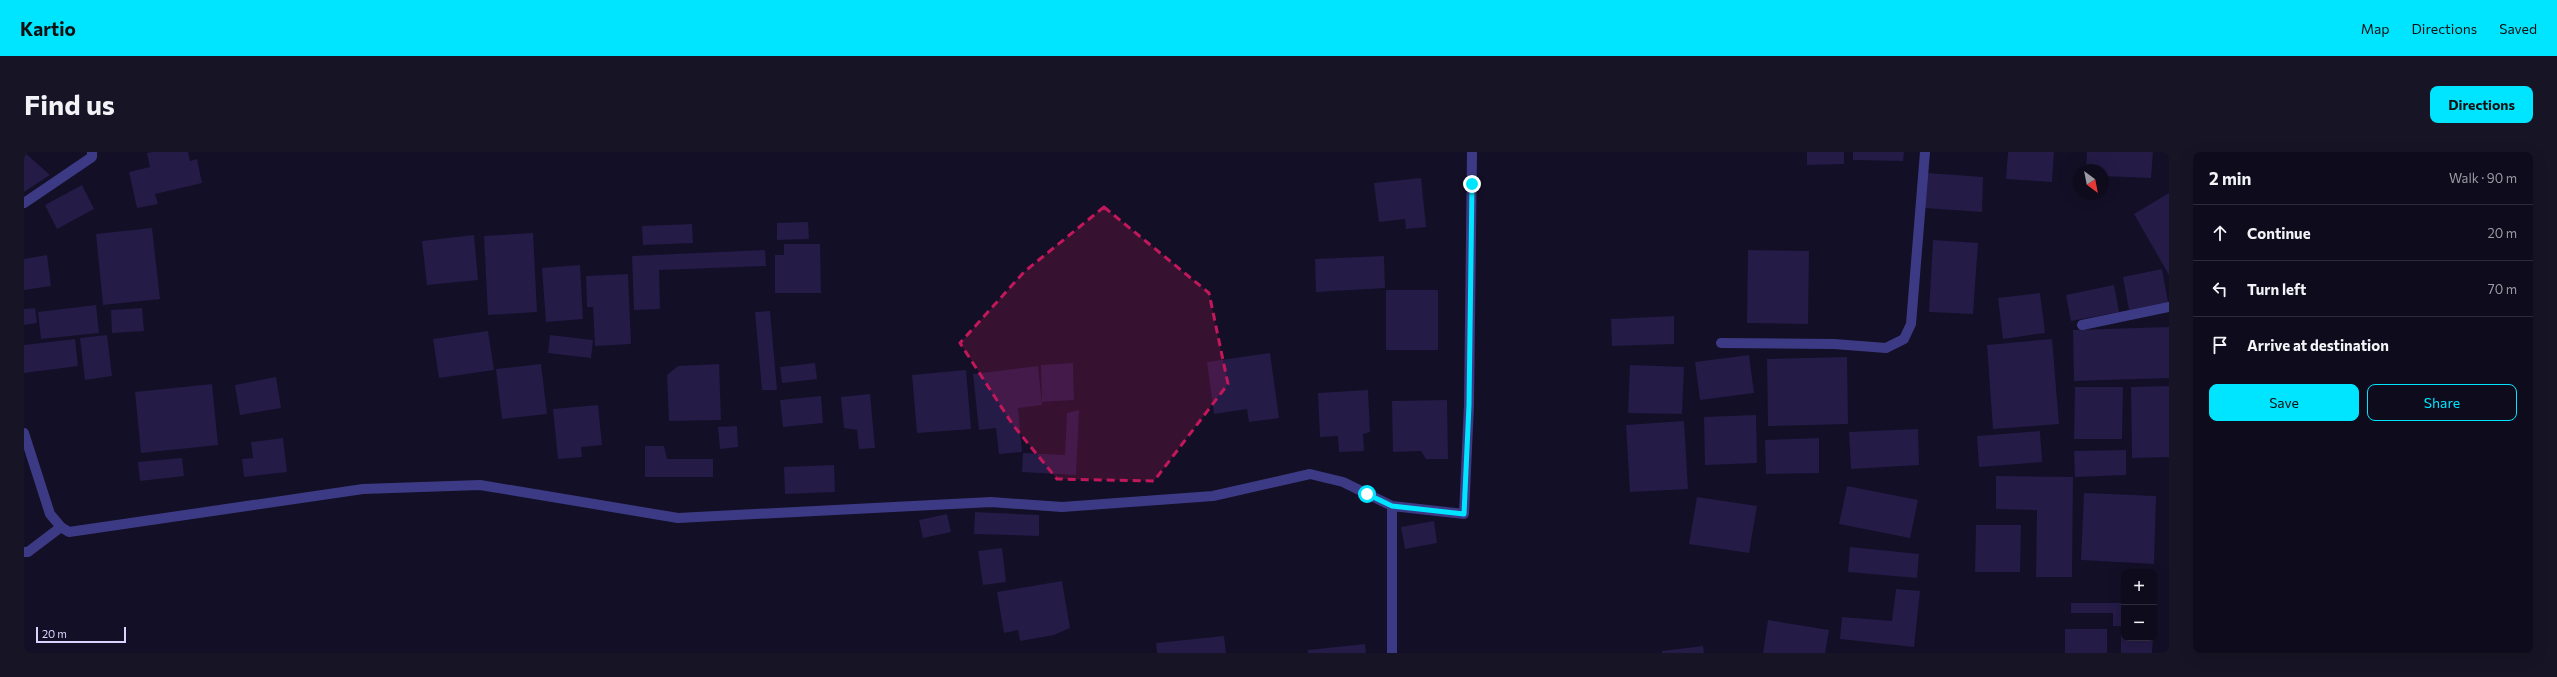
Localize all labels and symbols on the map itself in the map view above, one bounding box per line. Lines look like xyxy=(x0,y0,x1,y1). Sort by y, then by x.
north arrow xyxy=(2073,164,2109,200)
route end xyxy=(1463,175,1481,193)
route start xyxy=(1358,485,1376,503)
scale bar xyxy=(36,625,126,644)

